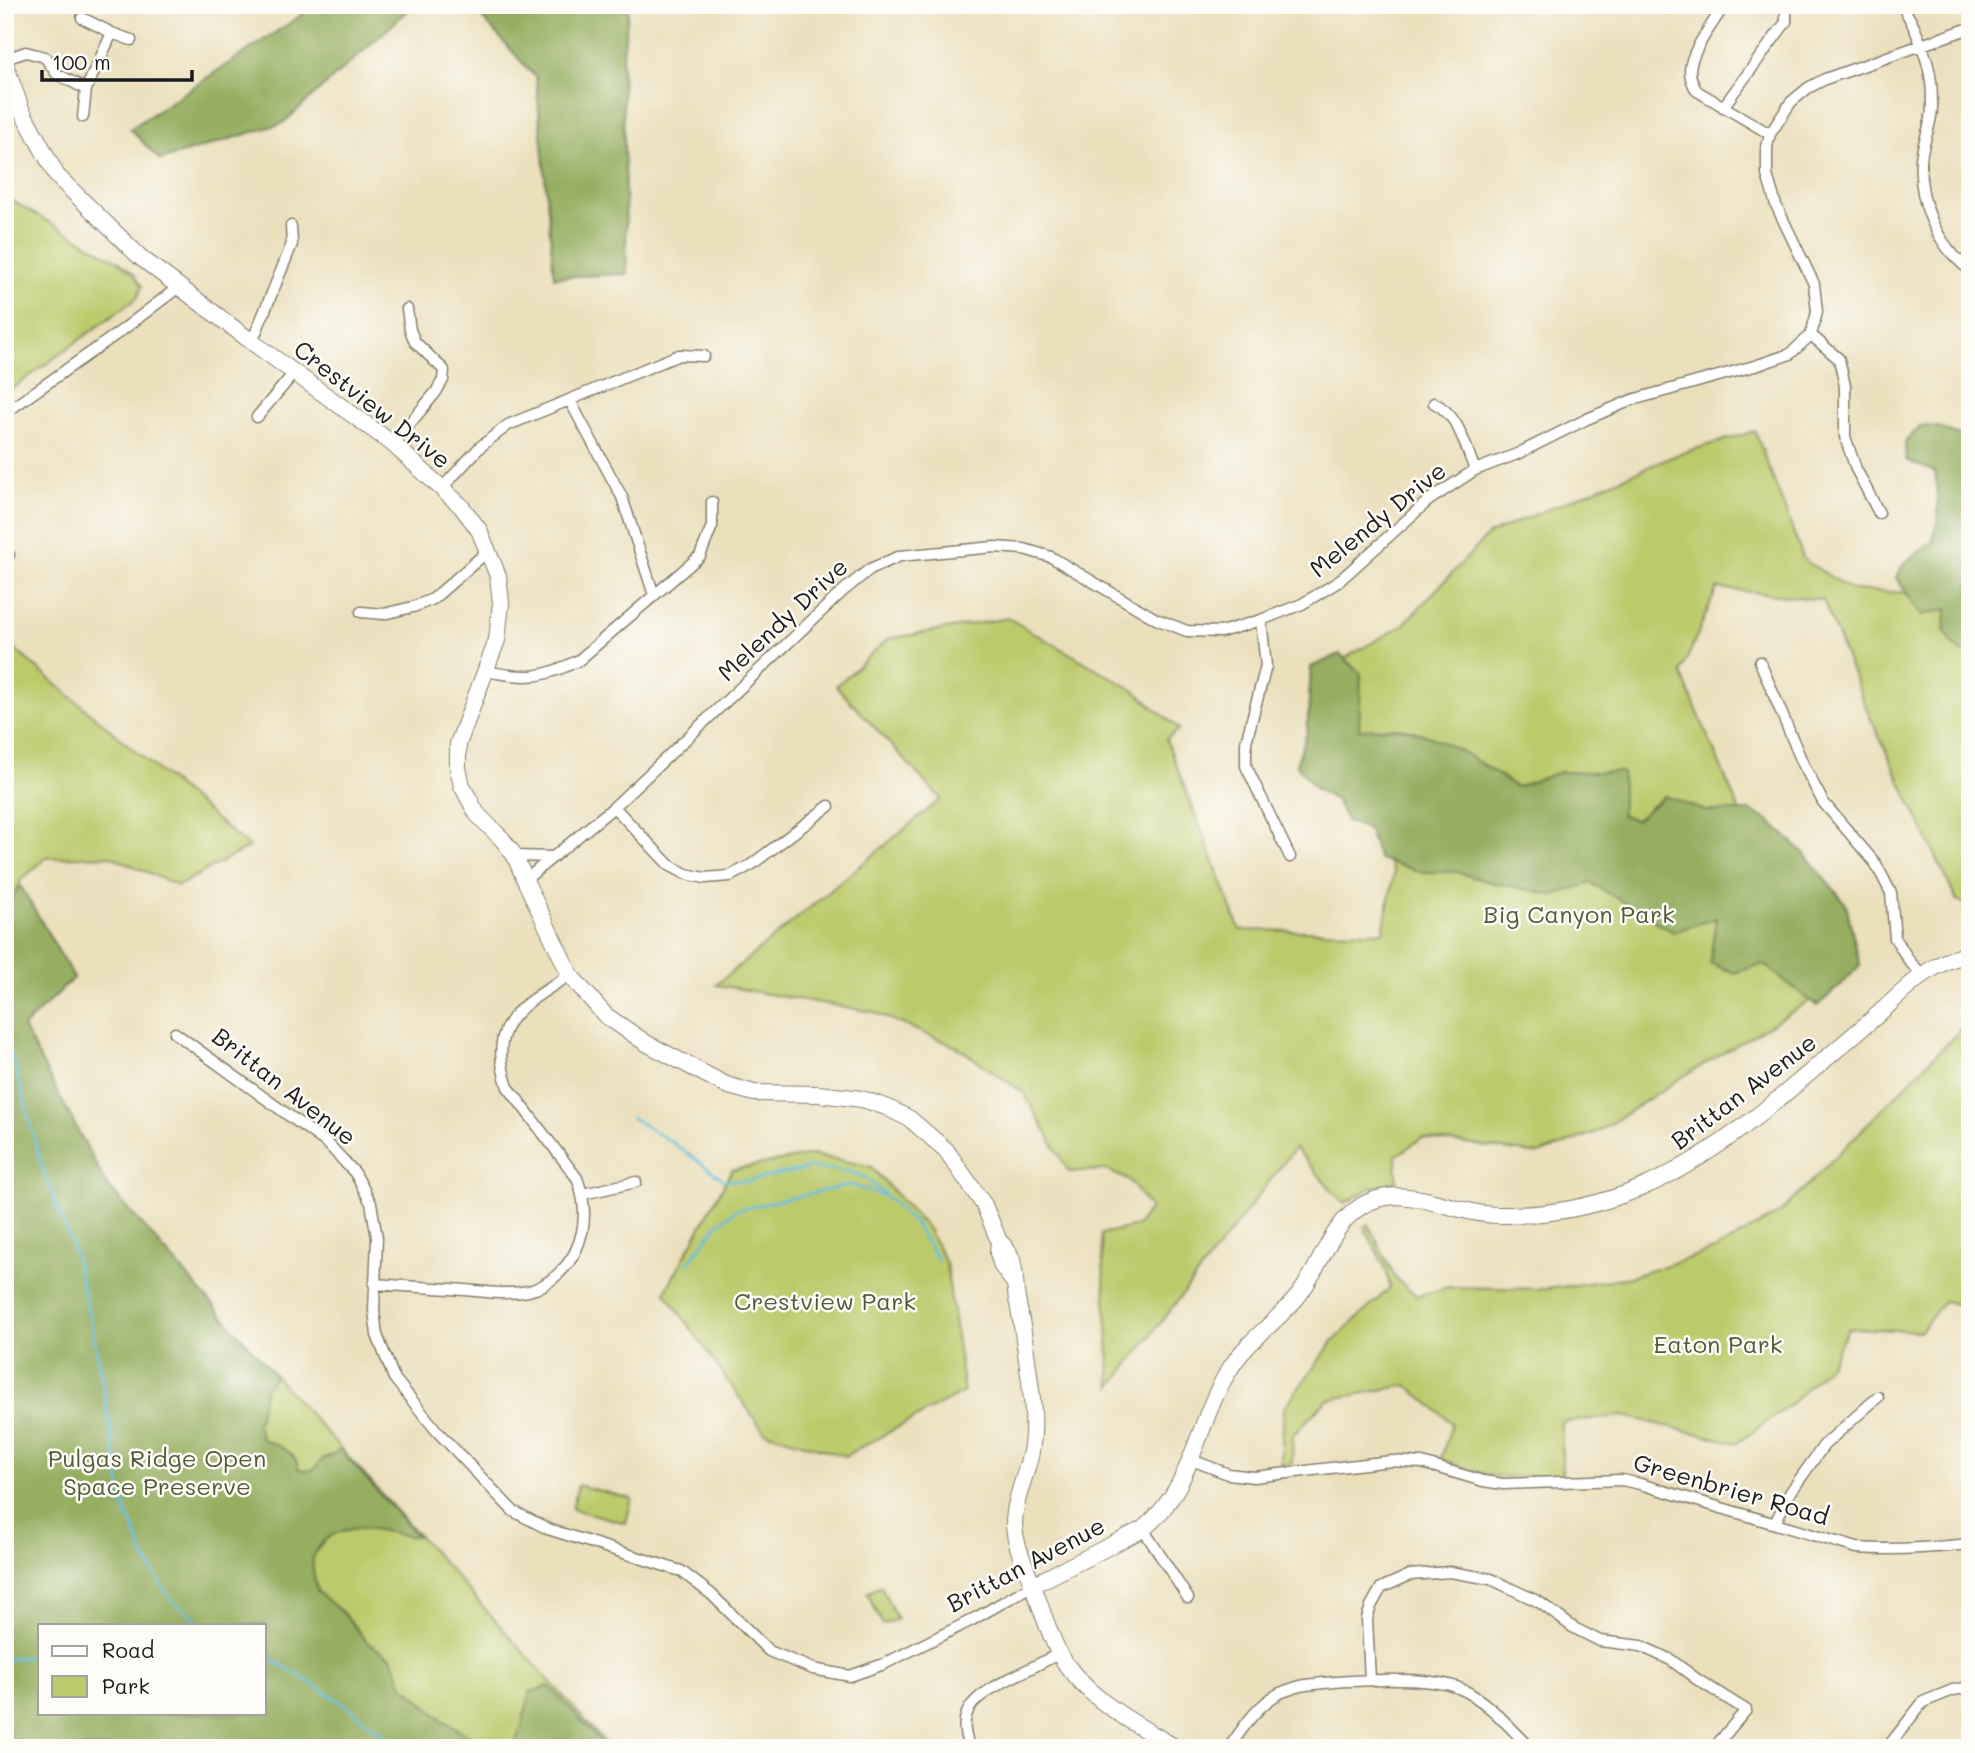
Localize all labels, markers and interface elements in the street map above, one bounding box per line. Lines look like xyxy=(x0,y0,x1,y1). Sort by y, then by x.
scale bar xyxy=(42,38,192,82)
text: 100 m xyxy=(52,48,111,75)
street label: Crestview Drive xyxy=(288,333,458,475)
street label: Melendy Drive xyxy=(1302,454,1452,583)
street label: Melendy Drive xyxy=(710,551,854,687)
park label: Big Canyon Park xyxy=(1483,898,1675,929)
street label: Brittan Avenue xyxy=(207,1020,363,1152)
street label: Brittan Avenue xyxy=(1664,1026,1822,1156)
park label: Crestview Park xyxy=(734,1285,916,1316)
park label: Eaton Park xyxy=(1654,1328,1782,1359)
park label: Pulgas Ridge Open Space Preserve xyxy=(48,1442,266,1501)
street label: Greenbrier Road xyxy=(1630,1446,1833,1531)
street label: Brittan Avenue xyxy=(941,1509,1110,1618)
legend xyxy=(38,1624,266,1714)
text: Road xyxy=(102,1636,154,1663)
text: Park xyxy=(102,1672,150,1699)

